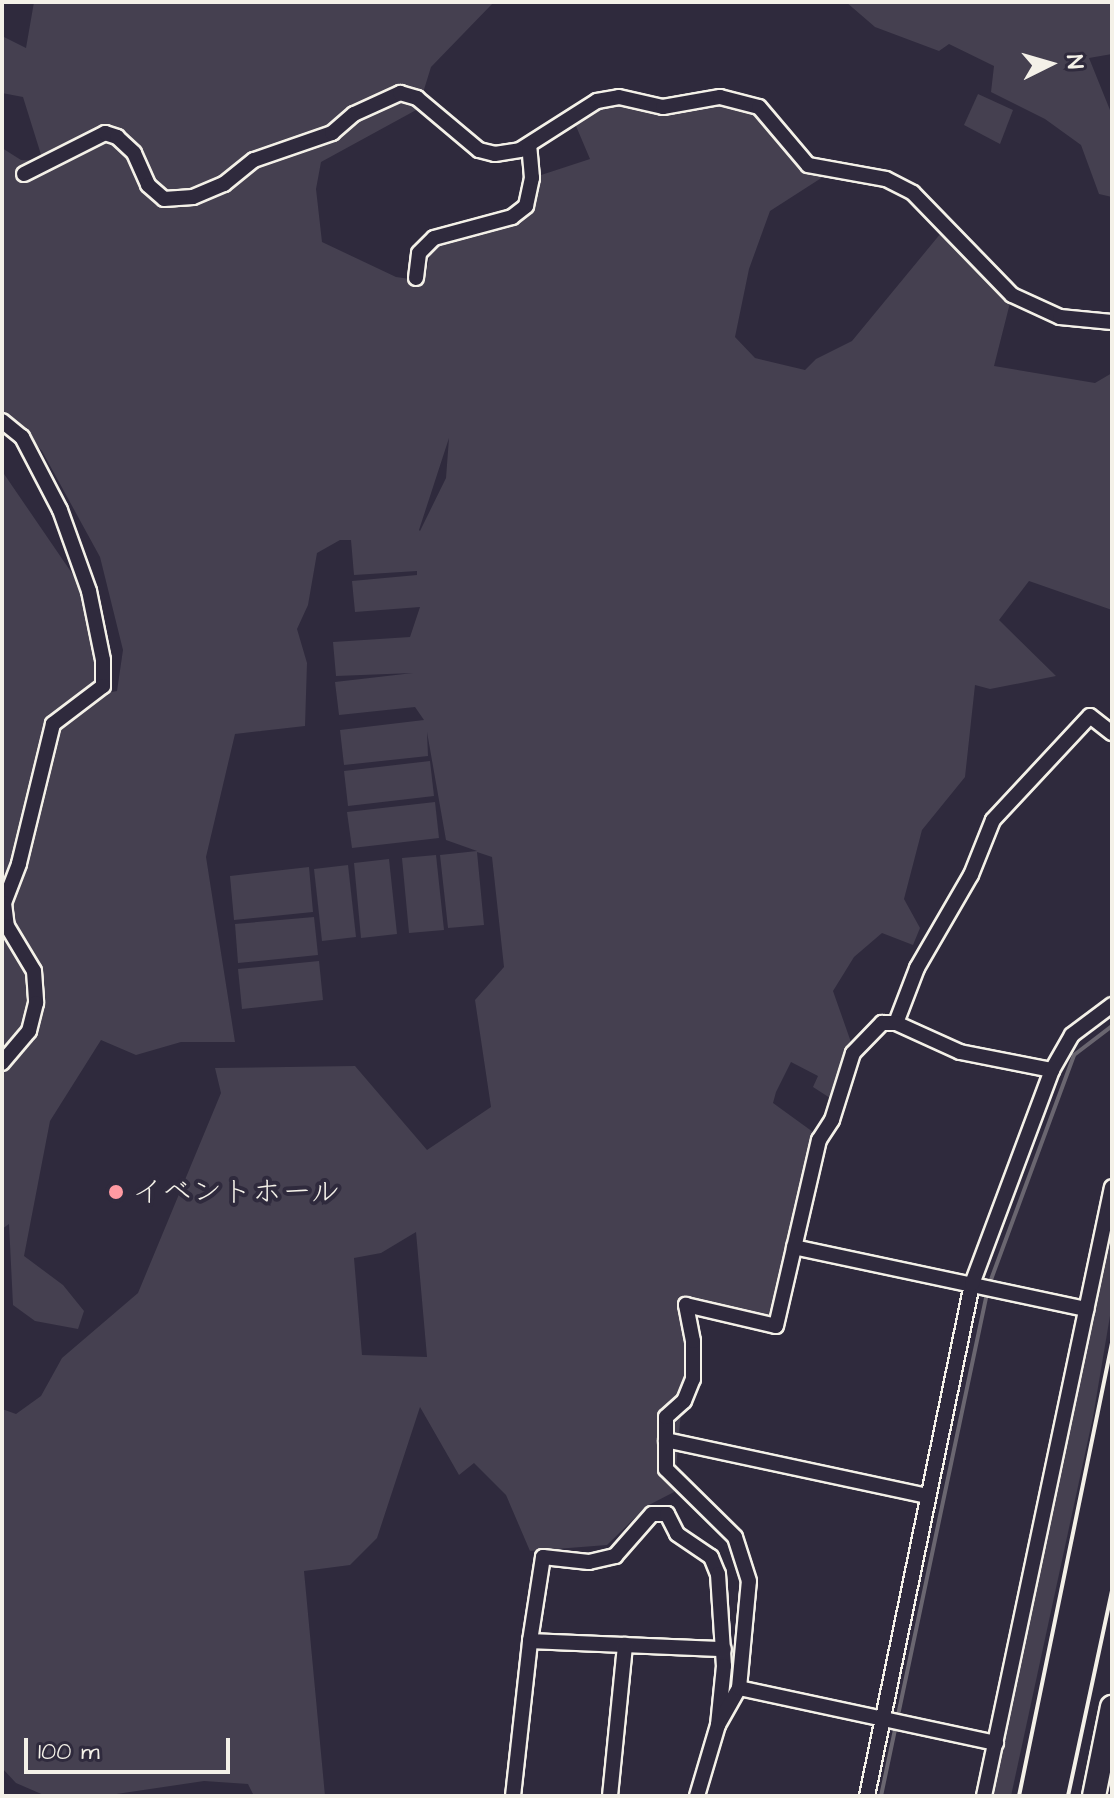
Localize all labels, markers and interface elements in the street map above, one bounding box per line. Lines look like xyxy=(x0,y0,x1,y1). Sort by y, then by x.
north arrow xyxy=(1010,24,1090,104)
text: N xyxy=(1058,54,1090,70)
place label: イベントホール xyxy=(132,1174,342,1210)
marker: イベントホール xyxy=(107,1183,125,1201)
scale bar xyxy=(28,1722,234,1772)
text: 100 m xyxy=(38,1735,100,1769)

